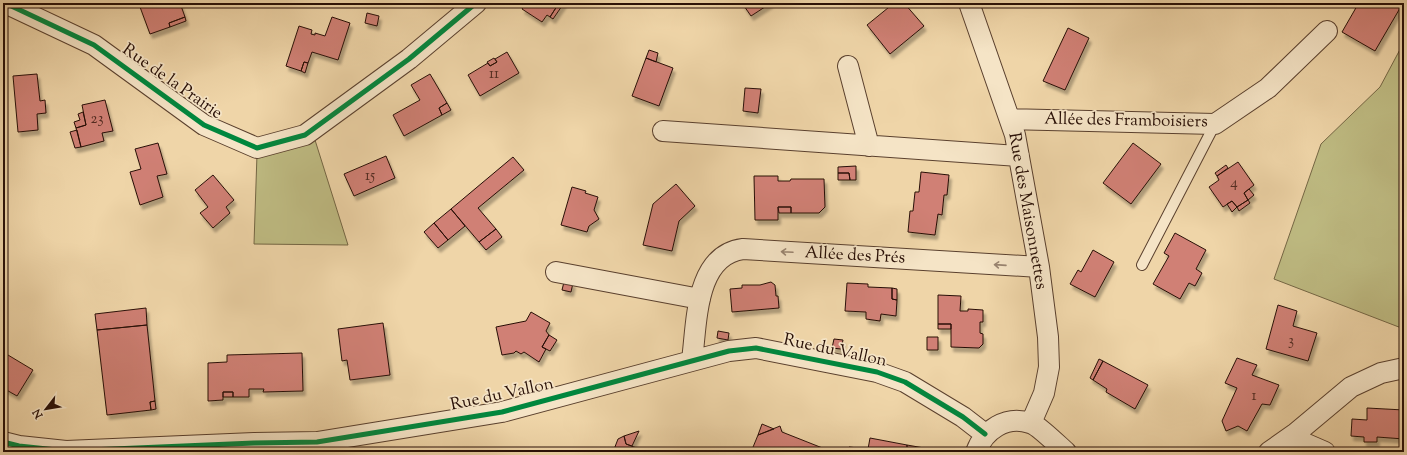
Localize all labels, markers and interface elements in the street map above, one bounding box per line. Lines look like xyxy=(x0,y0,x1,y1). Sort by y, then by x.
street label: Rue de la Prairie xyxy=(117,38,227,126)
house number: 11 xyxy=(489,64,499,85)
street label: Allée des Framboisiers xyxy=(1044,108,1208,134)
house number: 23 xyxy=(90,109,104,130)
street label: Rue des Maisonnettes xyxy=(1001,131,1053,292)
house number: 15 xyxy=(365,166,375,187)
house number: 4 xyxy=(1230,173,1238,194)
street label: Allée des Prés xyxy=(804,241,906,271)
one-way arrow xyxy=(781,248,794,256)
one-way arrow xyxy=(994,261,1007,269)
street label: Rue du Vallon xyxy=(781,328,889,374)
house number: 3 xyxy=(1288,331,1294,352)
street label: Rue du Vallon xyxy=(448,372,556,418)
house number: 1 xyxy=(1251,386,1257,407)
north arrow xyxy=(26,389,66,429)
text: N xyxy=(29,406,48,422)

